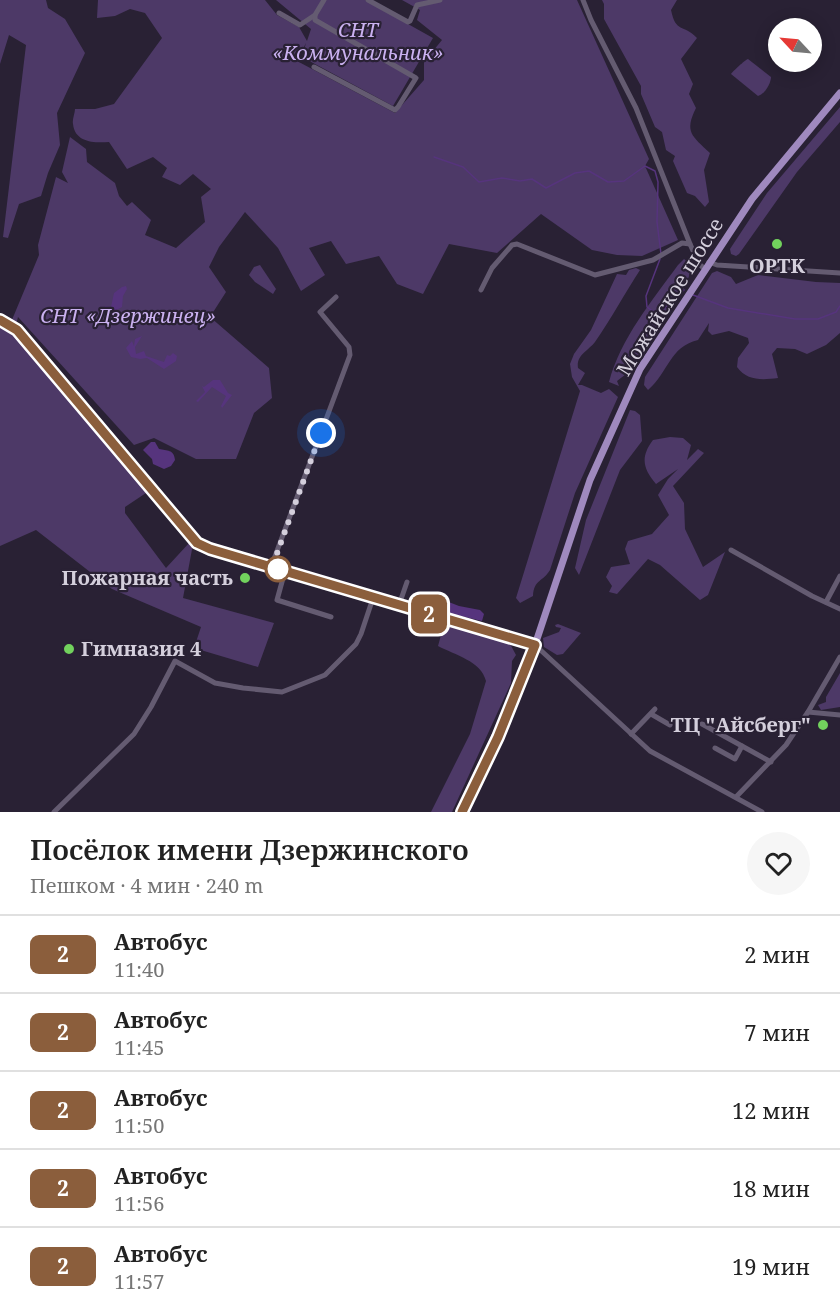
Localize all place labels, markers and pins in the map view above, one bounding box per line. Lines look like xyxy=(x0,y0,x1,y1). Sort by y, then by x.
marker: ОРТК xyxy=(770,237,784,251)
place label: ОРТК xyxy=(749,252,806,279)
unlabelled marker xyxy=(265,556,291,582)
place label: Пожарная часть xyxy=(62,564,234,591)
marker: Пожарная часть xyxy=(238,571,252,585)
place label: Гимназия 4 xyxy=(81,635,201,662)
marker: Гимназия 4 xyxy=(62,642,76,656)
place label: ТЦ "Айсберг" xyxy=(670,711,811,738)
marker: ТЦ "Айсберг" xyxy=(816,718,830,732)

